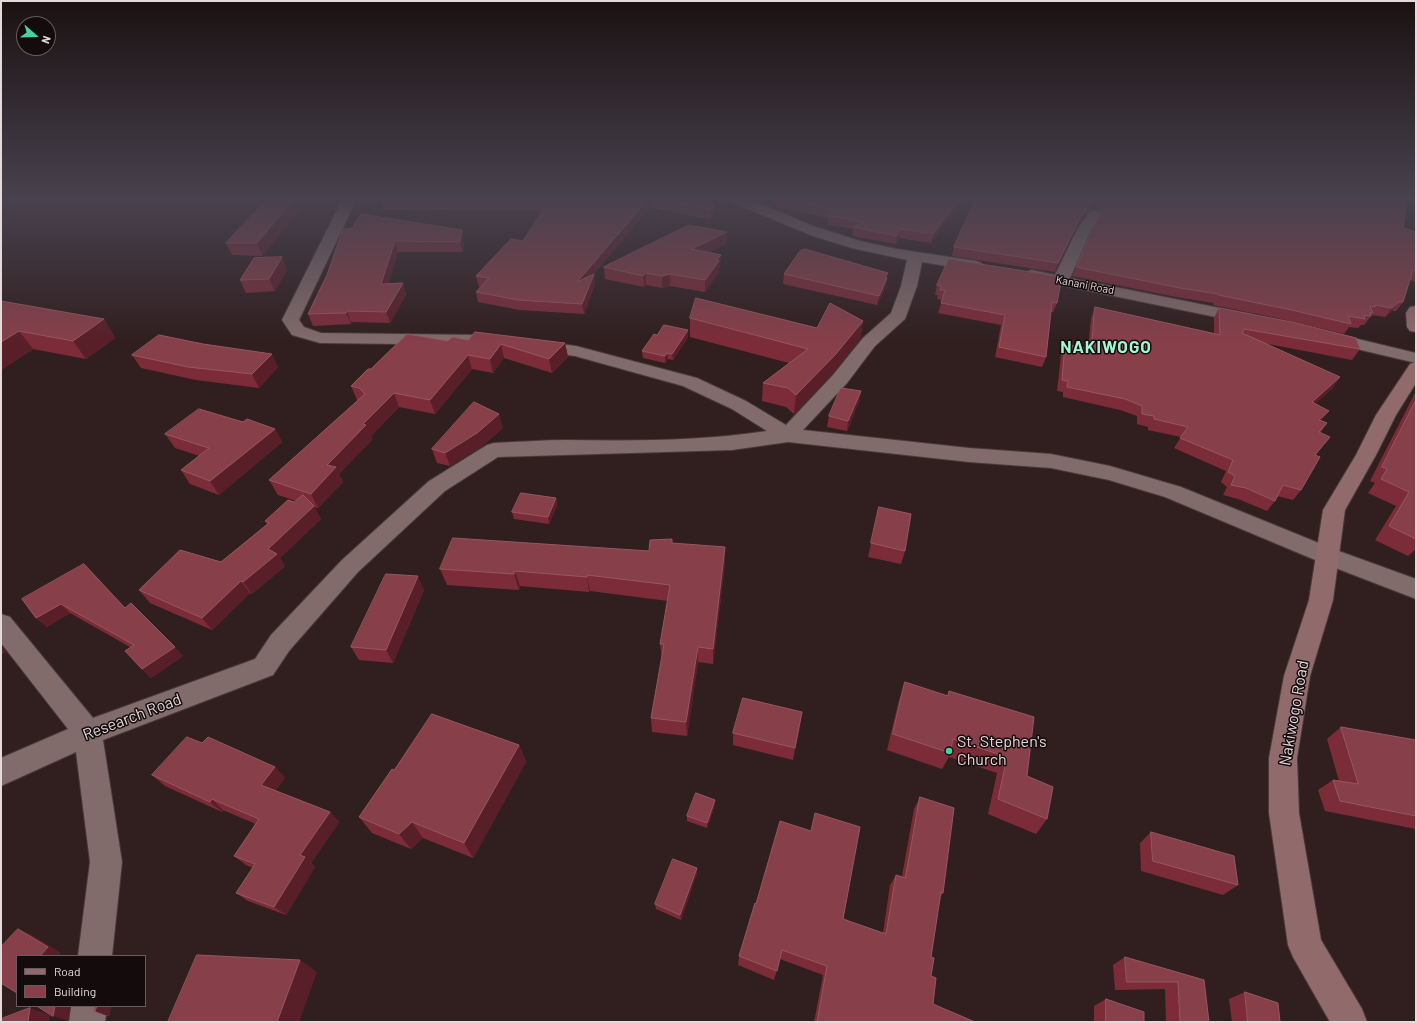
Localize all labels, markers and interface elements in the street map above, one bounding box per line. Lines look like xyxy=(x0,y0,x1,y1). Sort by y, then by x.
north arrow xyxy=(16,16,56,56)
text: N xyxy=(39,34,54,46)
street label: Kanani Road xyxy=(1055,273,1115,297)
district label: NAKIWOGO xyxy=(1060,337,1152,357)
street label: Nakiwogo Road xyxy=(1275,659,1313,767)
street label: Research Road xyxy=(80,689,184,745)
place label: St. Stephen's Church xyxy=(957,732,1047,770)
marker: St. Stephen's Church xyxy=(944,746,954,756)
legend xyxy=(16,955,146,1007)
text: Road xyxy=(54,964,81,978)
text: Building xyxy=(54,984,96,998)

